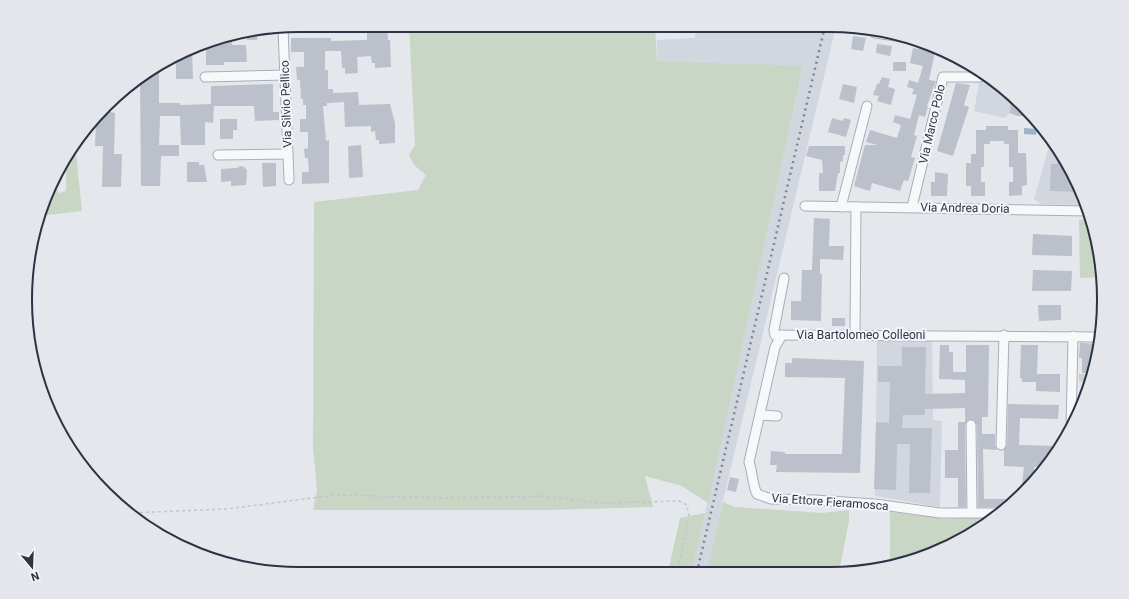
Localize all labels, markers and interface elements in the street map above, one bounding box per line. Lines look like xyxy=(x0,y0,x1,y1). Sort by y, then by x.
street label: Via Silvio Pellico xyxy=(277,60,295,148)
street label: Via Marco Polo xyxy=(916,83,948,165)
street label: Via Andrea Doria xyxy=(920,200,1010,216)
street label: Via Bartolomeo Colleoni xyxy=(797,328,925,342)
street label: Via Ettore Fieramosca xyxy=(771,491,889,513)
north arrow xyxy=(12,547,52,587)
text: N xyxy=(29,569,41,583)

